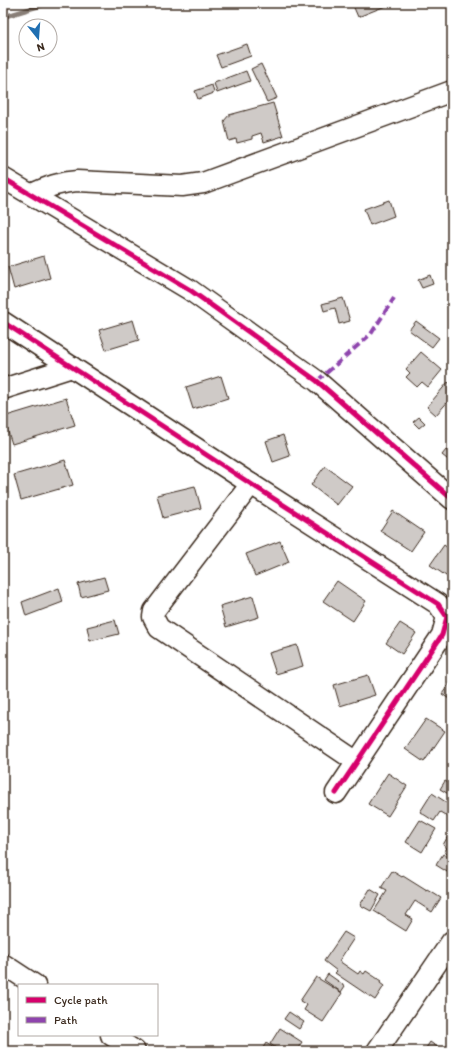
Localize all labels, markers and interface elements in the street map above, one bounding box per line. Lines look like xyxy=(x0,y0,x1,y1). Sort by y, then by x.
north arrow xyxy=(18,18,58,58)
text: N xyxy=(35,40,46,54)
legend xyxy=(18,984,158,1036)
text: Cycle path xyxy=(54,993,108,1007)
text: Path xyxy=(54,1013,77,1027)

